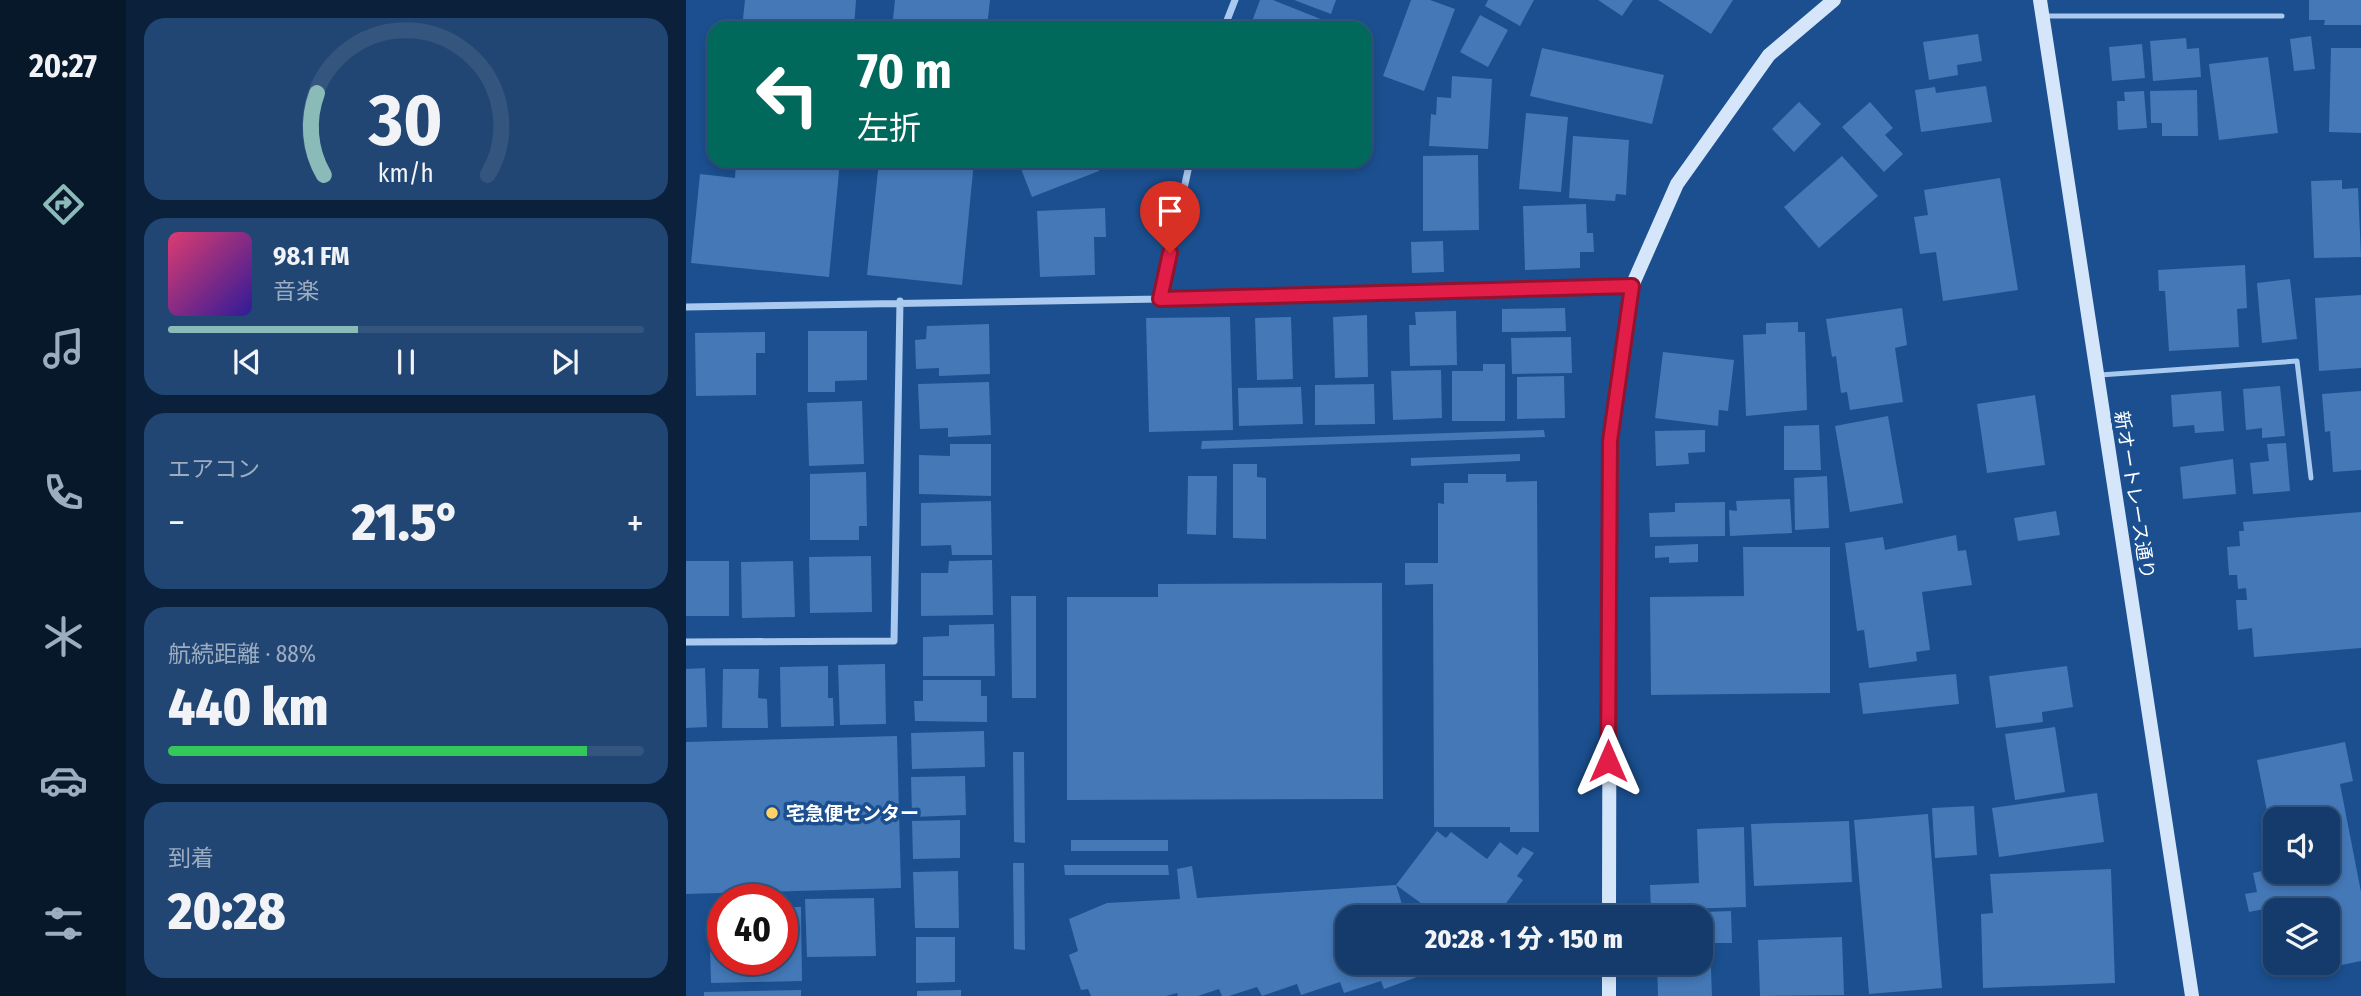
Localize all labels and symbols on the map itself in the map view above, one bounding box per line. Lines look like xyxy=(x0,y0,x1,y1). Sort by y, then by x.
pin xyxy=(1140,181,1200,253)
street label: 新オートレース通り xyxy=(2110,409,2159,581)
position arrow xyxy=(1571,724,1645,798)
place label: 宅急便センター xyxy=(786,802,919,825)
marker: 宅急便センター xyxy=(764,805,780,821)
speed limit sign: 40 xyxy=(707,884,798,975)

